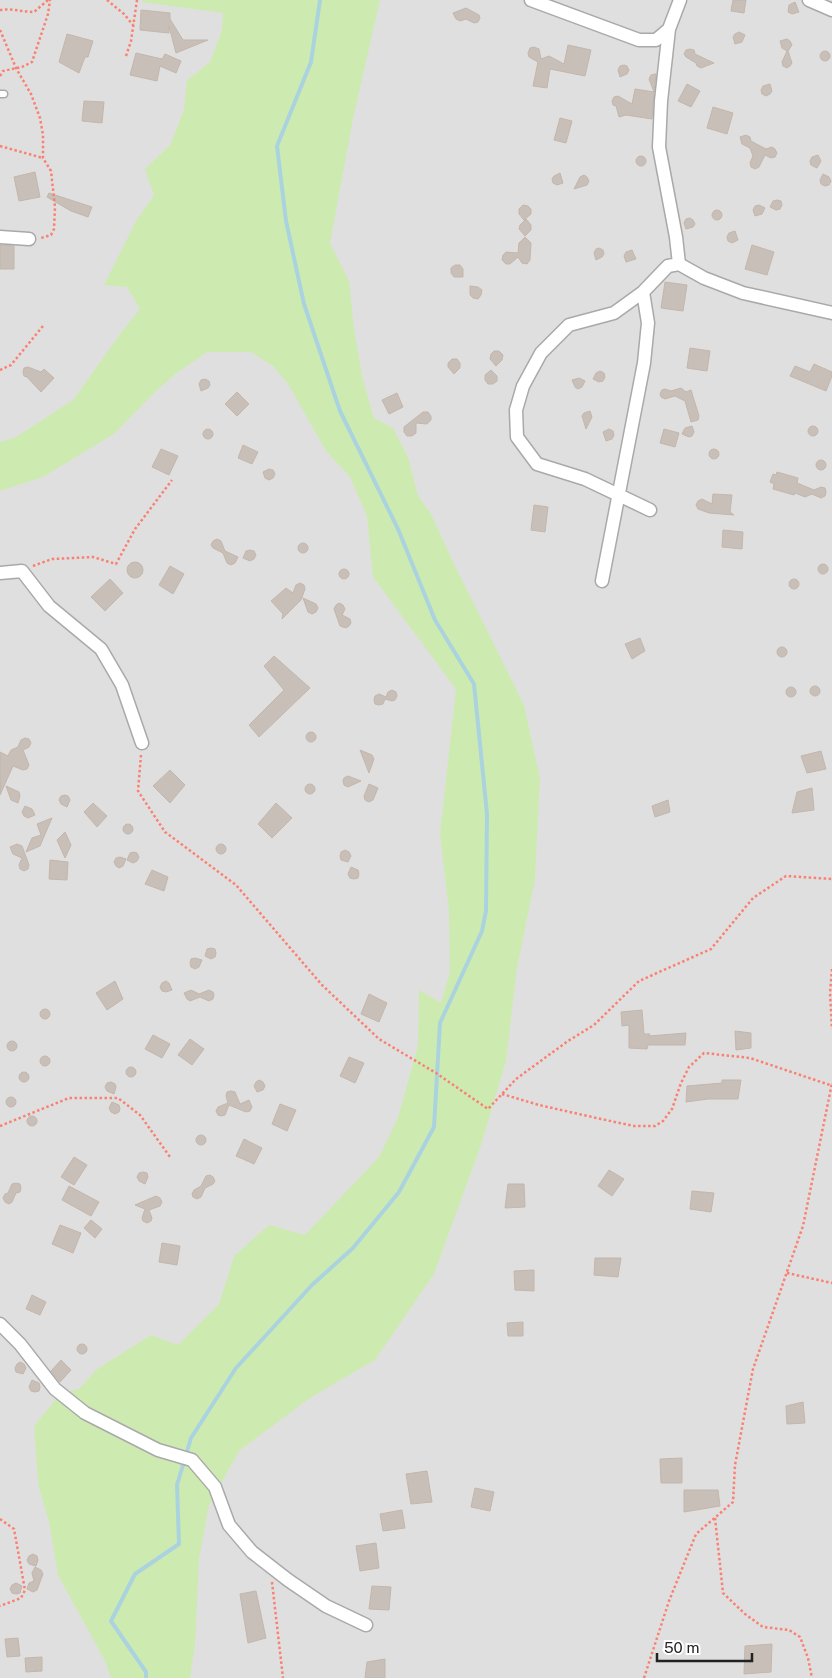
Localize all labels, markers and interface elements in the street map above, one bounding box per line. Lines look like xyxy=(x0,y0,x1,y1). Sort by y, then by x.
scale bar xyxy=(657,1630,752,1662)
text: 50 m xyxy=(664,1639,699,1656)

